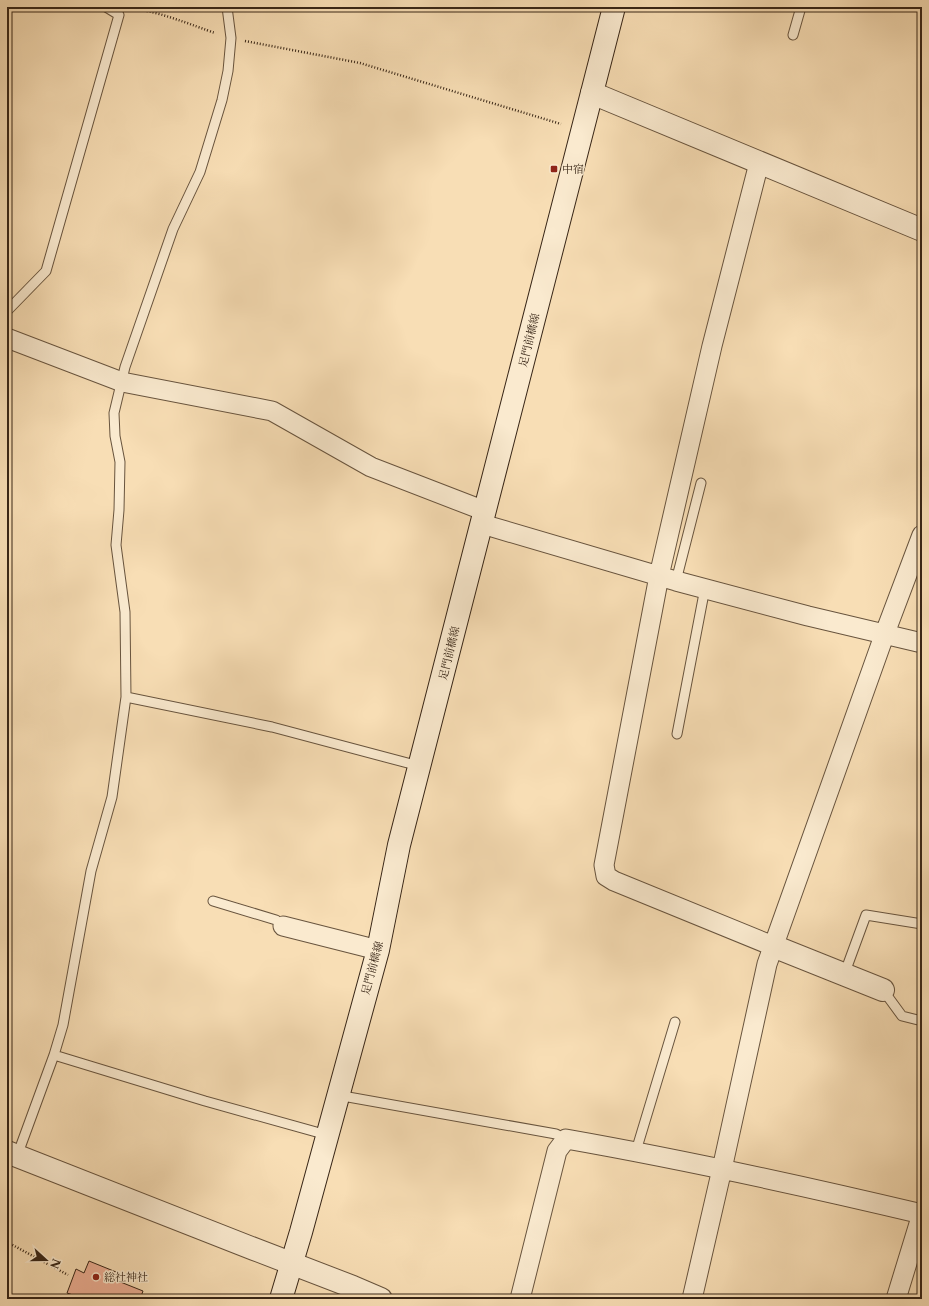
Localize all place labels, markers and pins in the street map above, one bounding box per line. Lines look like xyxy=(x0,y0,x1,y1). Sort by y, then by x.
place label: 中宿 xyxy=(562,162,584,176)
marker: 中宿 xyxy=(549,164,559,174)
place label: 総社神社 xyxy=(104,1270,148,1284)
marker: 総社神社 xyxy=(91,1272,101,1282)

